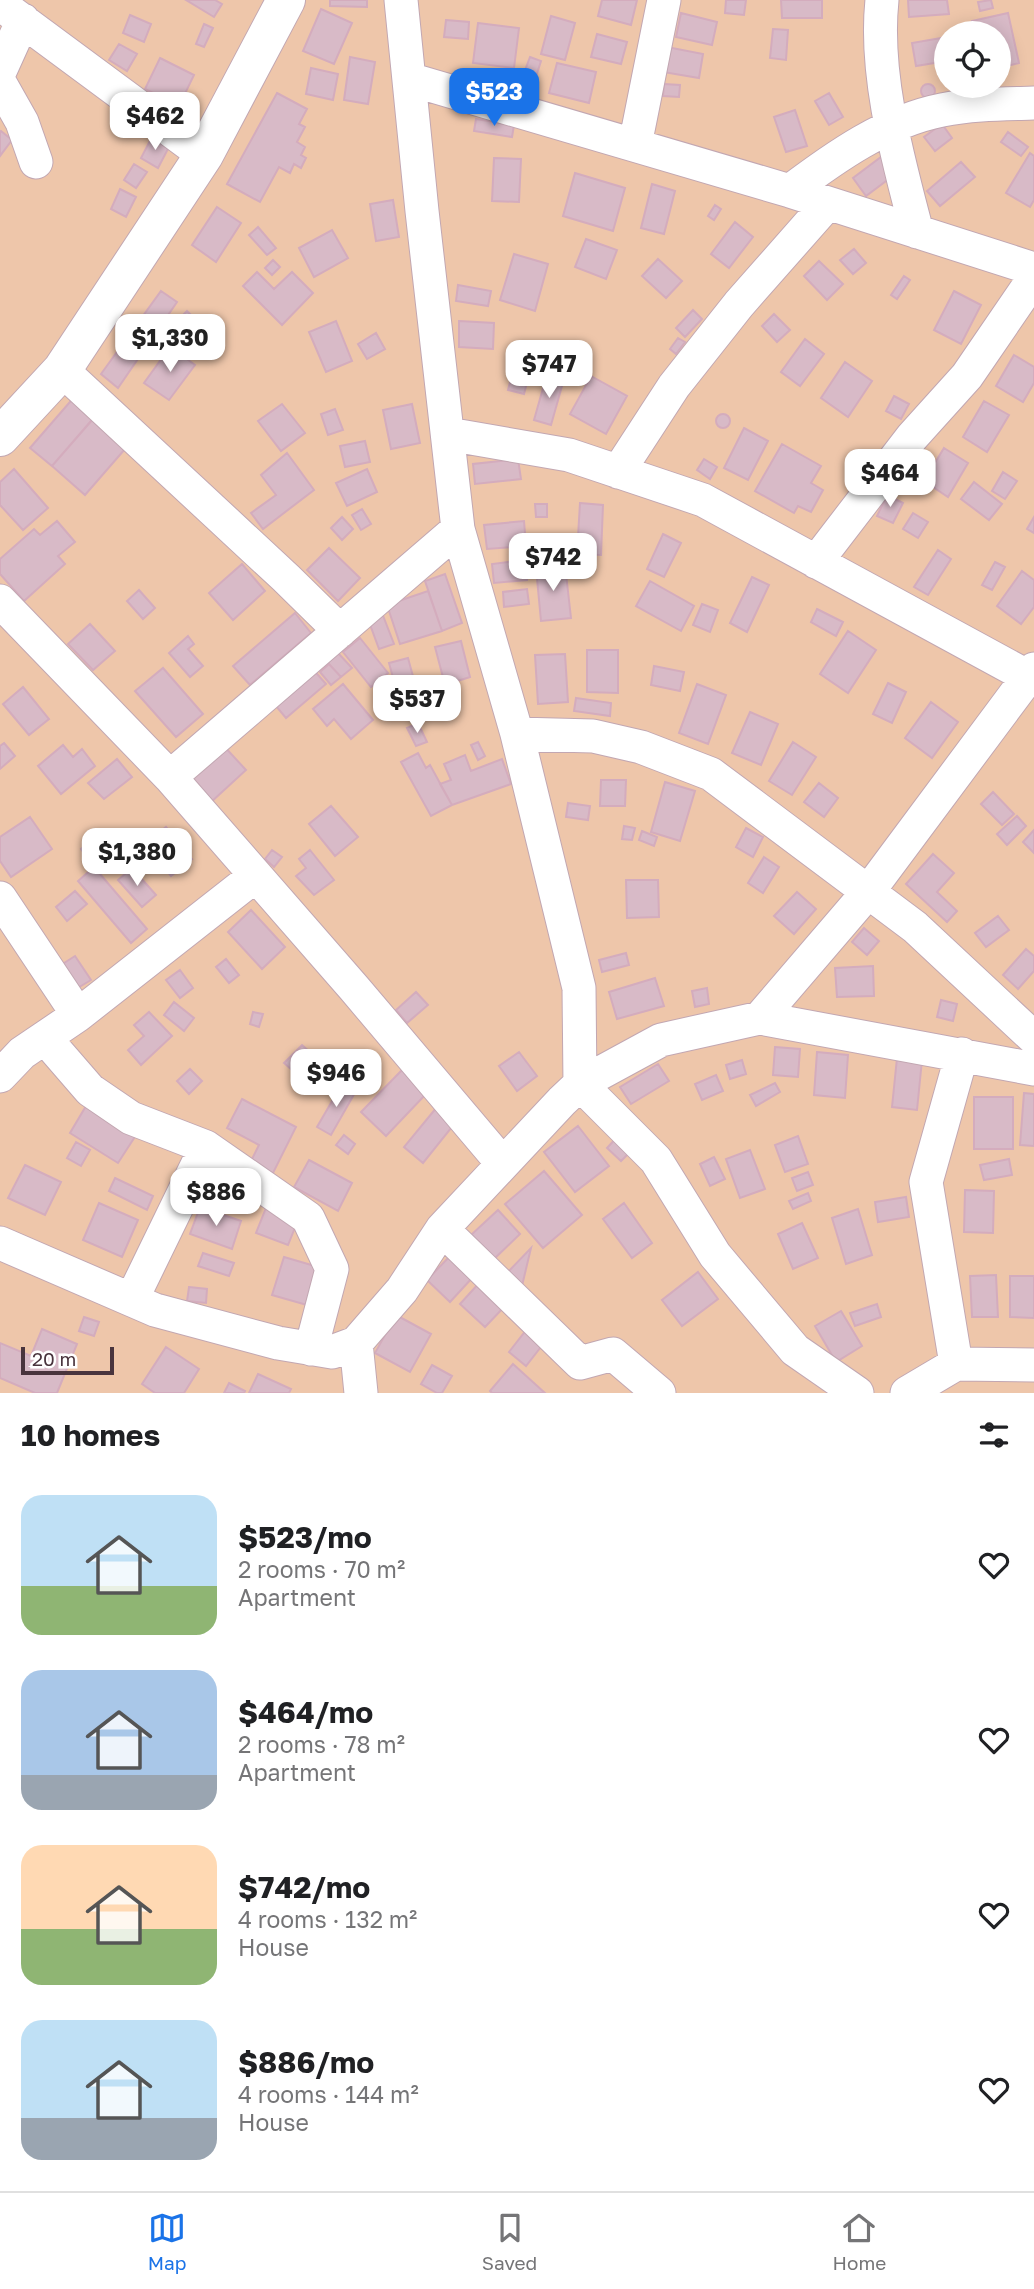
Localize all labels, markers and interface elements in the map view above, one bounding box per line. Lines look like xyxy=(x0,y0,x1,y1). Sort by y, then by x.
map controls xyxy=(934,21,1011,98)
button: locate xyxy=(934,21,1011,98)
pin: $523 xyxy=(453,68,535,128)
text: $523 xyxy=(465,77,523,105)
pin: $462 xyxy=(114,92,196,152)
text: $462 xyxy=(126,101,184,129)
pin: $1,330 xyxy=(113,314,227,374)
text: $1,330 xyxy=(131,323,209,351)
pin: $747 xyxy=(508,340,590,400)
text: $747 xyxy=(522,349,576,377)
pin: $464 xyxy=(849,449,931,509)
text: $464 xyxy=(861,458,919,486)
pin: $742 xyxy=(512,534,594,593)
text: $742 xyxy=(525,542,581,570)
pin: $537 xyxy=(376,676,458,735)
text: $537 xyxy=(389,684,445,712)
pin: $1,380 xyxy=(80,828,194,888)
text: $1,380 xyxy=(98,837,176,865)
pin: $946 xyxy=(295,1050,377,1109)
text: $946 xyxy=(307,1058,366,1086)
pin: $886 xyxy=(175,1168,257,1228)
text: $886 xyxy=(186,1177,246,1205)
scale bar xyxy=(21,1344,114,1376)
text: 20 m xyxy=(32,1347,76,1370)
icon: filters xyxy=(975,1416,1013,1454)
text: 10 homes xyxy=(21,1417,160,1453)
text: $523/mo xyxy=(238,1519,372,1555)
icon: home xyxy=(77,1523,161,1607)
icon: heart xyxy=(975,1546,1013,1584)
text: 2 rooms · 70 m² xyxy=(238,1555,405,1583)
text: Apartment xyxy=(238,1583,356,1611)
text: $464/mo xyxy=(238,1694,373,1730)
icon: home xyxy=(77,1698,161,1782)
icon: heart xyxy=(975,1721,1013,1759)
text: 2 rooms · 78 m² xyxy=(238,1730,405,1758)
text: Apartment xyxy=(238,1758,356,1786)
text: $742/mo xyxy=(238,1869,370,1905)
icon: home xyxy=(77,1873,161,1957)
icon: heart xyxy=(975,1896,1013,1934)
text: 4 rooms · 132 m² xyxy=(238,1905,417,1933)
text: House xyxy=(238,1933,309,1961)
text: $886/mo xyxy=(238,2044,374,2080)
icon: home xyxy=(77,2048,161,2132)
icon: heart xyxy=(975,2071,1013,2109)
text: 4 rooms · 144 m² xyxy=(238,2080,419,2108)
text: House xyxy=(238,2108,309,2136)
tab: Map xyxy=(148,2209,186,2274)
tab: Saved xyxy=(482,2209,537,2274)
tab: Home xyxy=(833,2209,886,2274)

